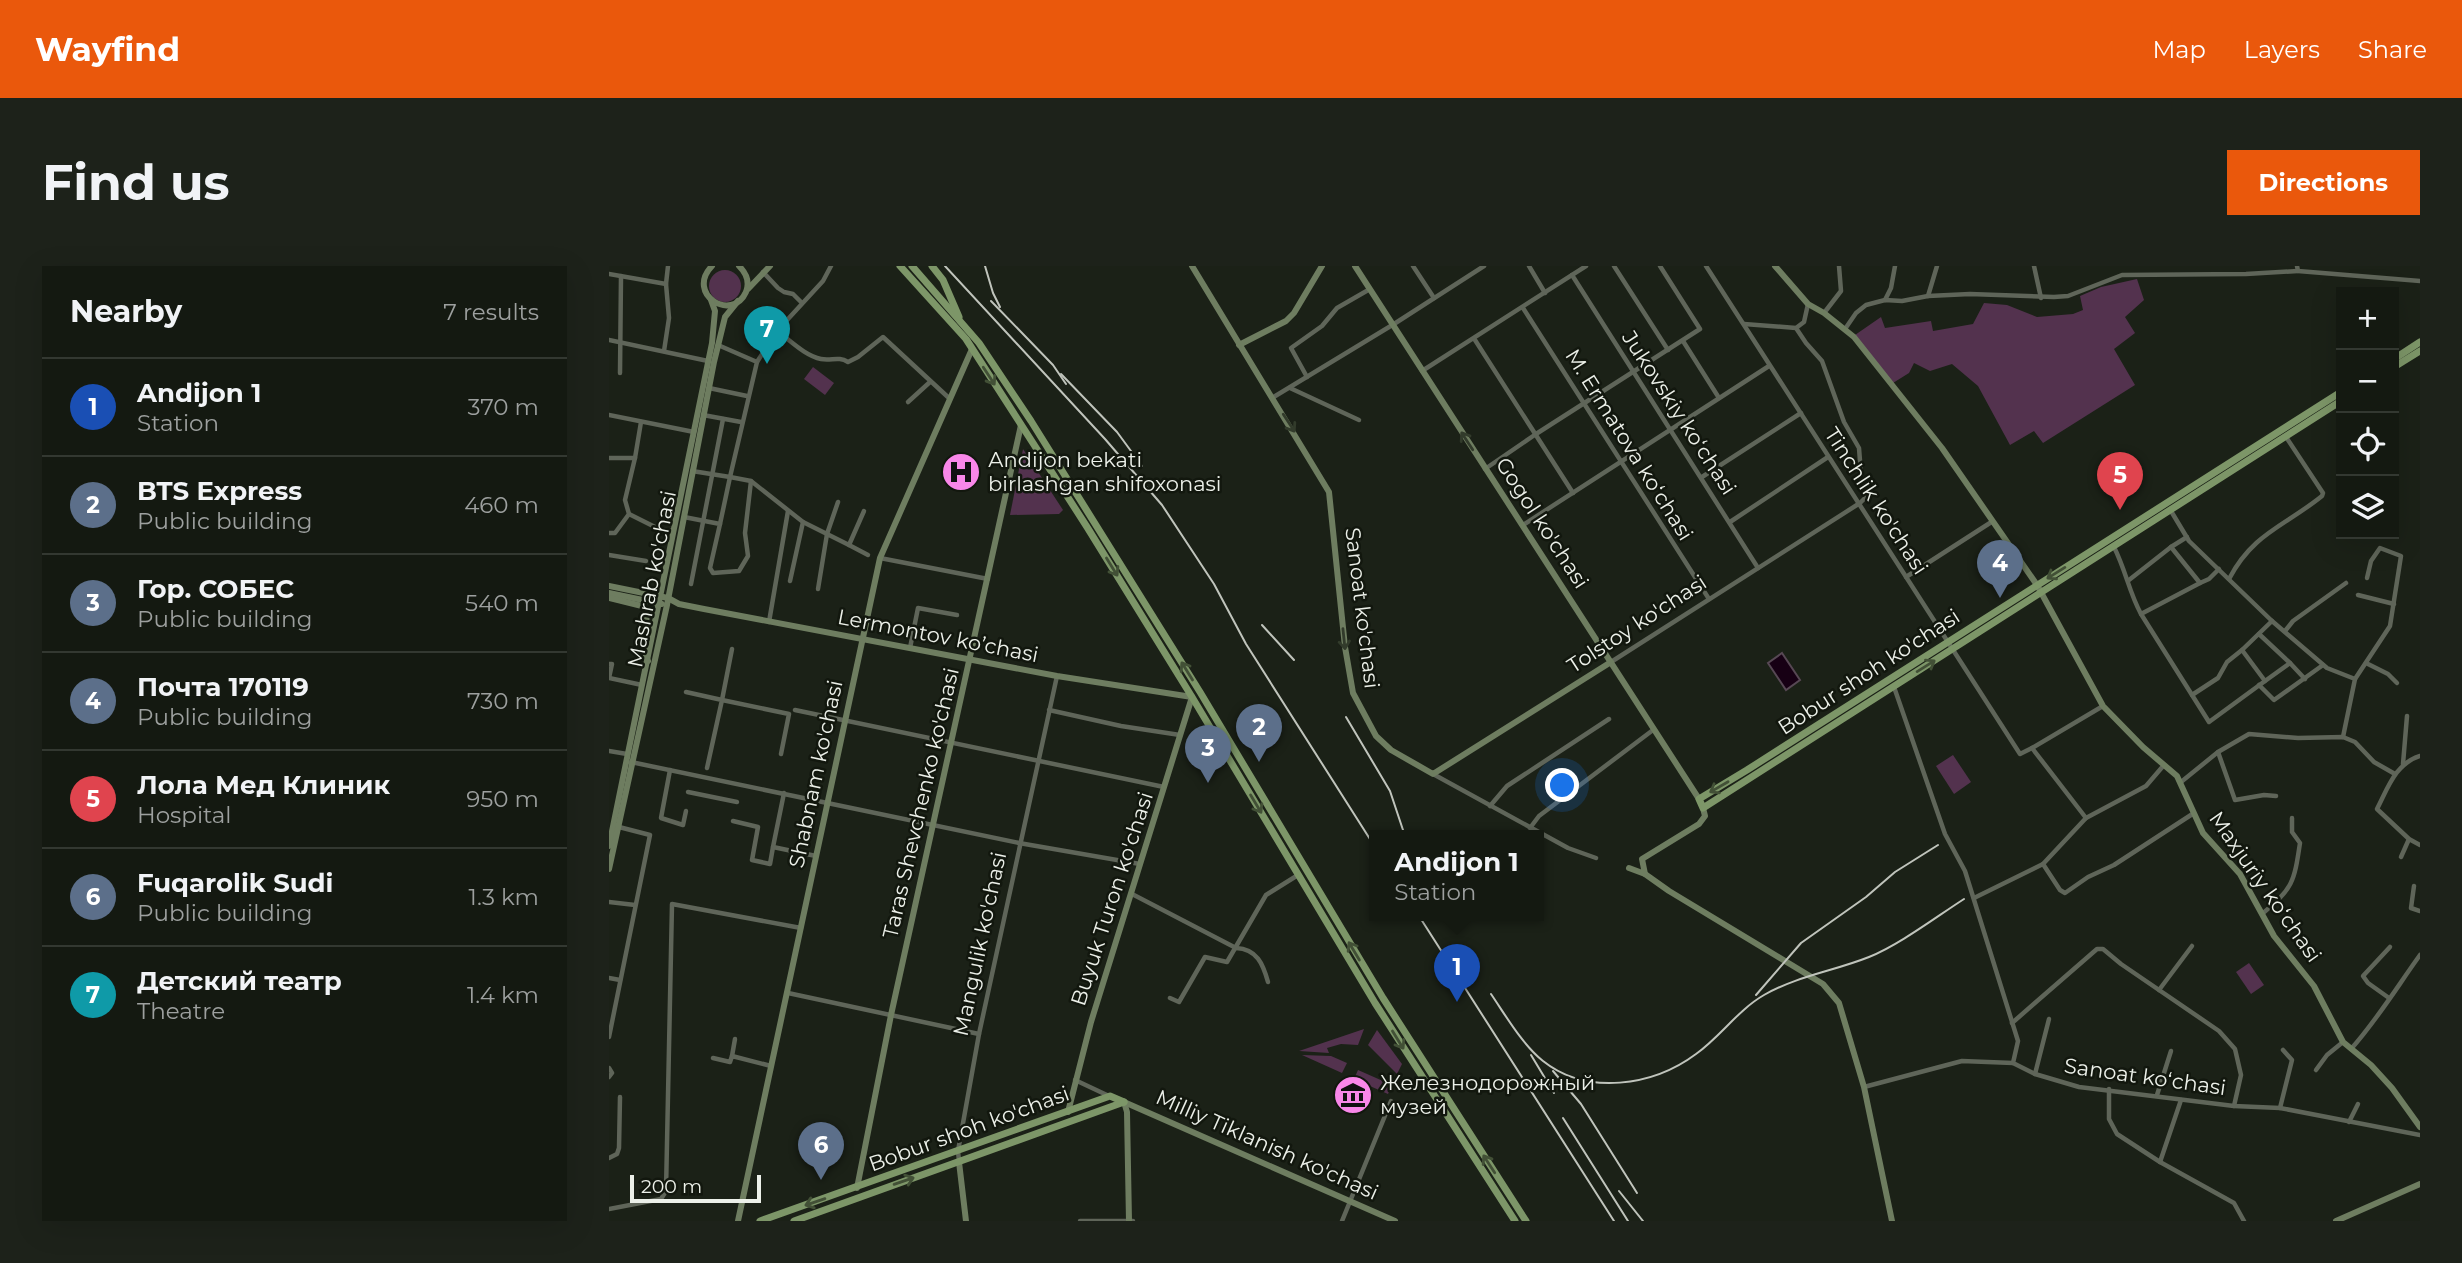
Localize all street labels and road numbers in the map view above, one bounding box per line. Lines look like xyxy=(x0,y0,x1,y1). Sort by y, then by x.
street label: Jukovskiy koʻchasi xyxy=(1617,325,1742,499)
street label: M. Ermatova koʻchasi xyxy=(1560,344,1699,545)
street label: Tinchlik ko'chasi xyxy=(1820,423,1933,579)
street label: Gogol ko'chasi xyxy=(1491,453,1594,593)
street label: Mashrab ko'chasi xyxy=(622,488,681,669)
street label: Sanoat ko'chasi xyxy=(1340,526,1385,690)
street label: Tolstoy ko'chasi xyxy=(1562,569,1711,678)
street label: Bobur shoh ko'chasi xyxy=(1773,603,1964,740)
street label: Lermontov ko’chasi xyxy=(836,604,1041,667)
street label: Taras Shevchenko ko'chasi xyxy=(877,665,964,941)
street label: Shabnam ko'chasi xyxy=(783,678,848,870)
street label: Buyuk Turon ko'chasi xyxy=(1065,789,1158,1009)
street label: Maxjuriy koʻchasi xyxy=(2204,807,2327,967)
street label: Mangulik ko'chasi xyxy=(948,850,1011,1038)
street label: Sanoat koʻchasi xyxy=(2063,1053,2228,1100)
street label: Bobur shoh ko'chasi xyxy=(865,1081,1073,1176)
street label: Milliy Tiklanish ko'chasi xyxy=(1152,1084,1382,1205)

